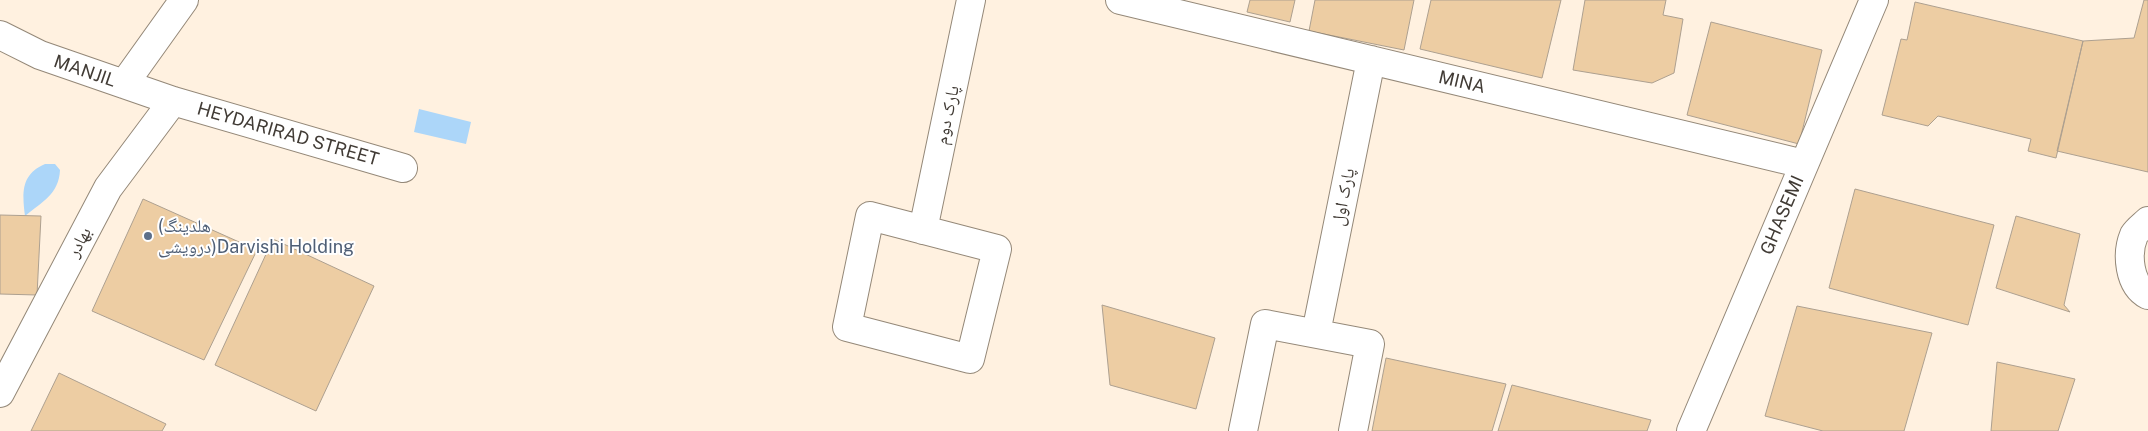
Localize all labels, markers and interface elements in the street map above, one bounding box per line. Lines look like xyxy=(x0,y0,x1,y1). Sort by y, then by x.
street label: MANJIL xyxy=(51,50,119,91)
street label: MINA xyxy=(1437,66,1488,97)
street label: پارک دوم xyxy=(930,83,965,147)
street label: HEYDARIRAD STREET xyxy=(195,97,382,170)
street label: پارک اول xyxy=(1327,166,1360,228)
street label: GHASEMI xyxy=(1755,172,1808,257)
place label: (هلدینگ درویشی)Darvishi Holding xyxy=(158,215,354,258)
street label: بهادر xyxy=(62,223,96,261)
marker: (هلدینگ درویشی)Darvishi Holding xyxy=(142,230,154,242)

